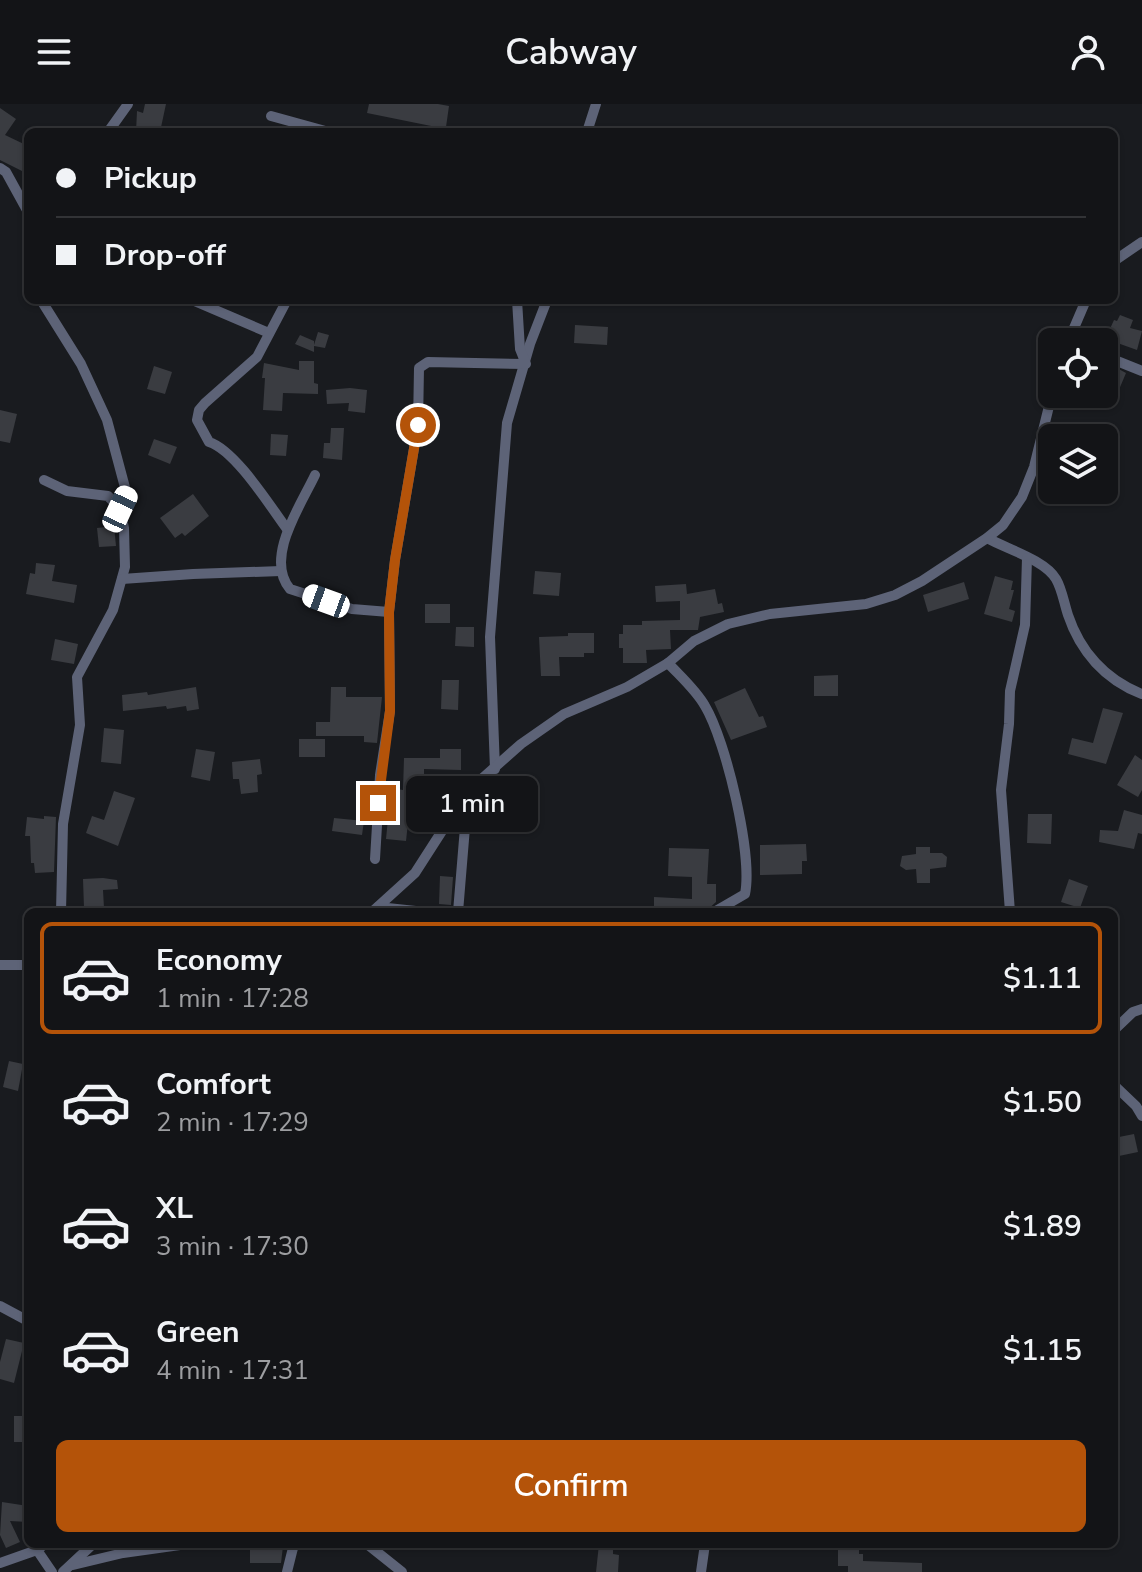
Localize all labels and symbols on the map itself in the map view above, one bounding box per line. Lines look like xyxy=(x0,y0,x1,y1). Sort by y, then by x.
route start xyxy=(400,407,436,443)
car xyxy=(99,482,141,536)
car xyxy=(299,582,353,620)
callout: 1 min xyxy=(406,775,538,831)
route end xyxy=(360,785,396,821)

